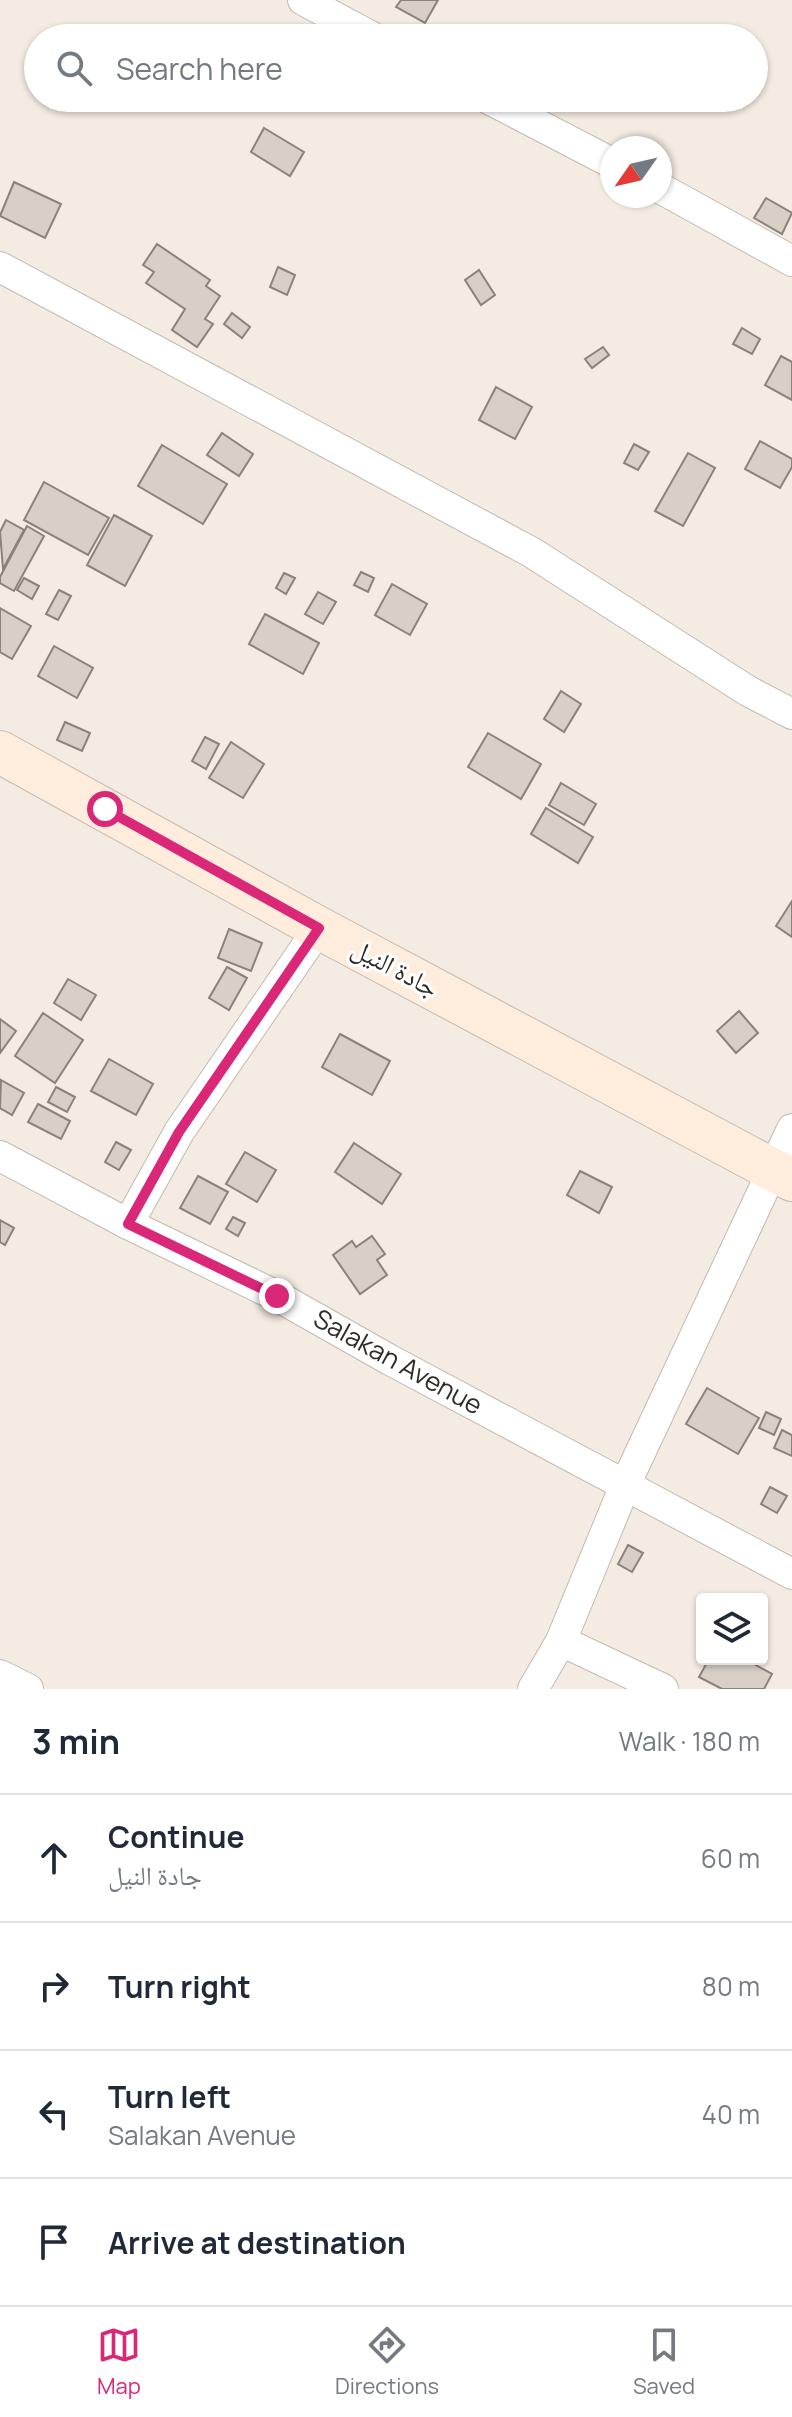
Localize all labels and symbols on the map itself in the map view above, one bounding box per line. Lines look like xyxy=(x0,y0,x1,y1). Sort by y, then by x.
north arrow xyxy=(600,136,672,208)
route start xyxy=(87,791,123,827)
street label: جادة النيل xyxy=(346,929,445,1005)
route end xyxy=(259,1278,295,1314)
street label: Salakan Avenue xyxy=(308,1300,489,1422)

